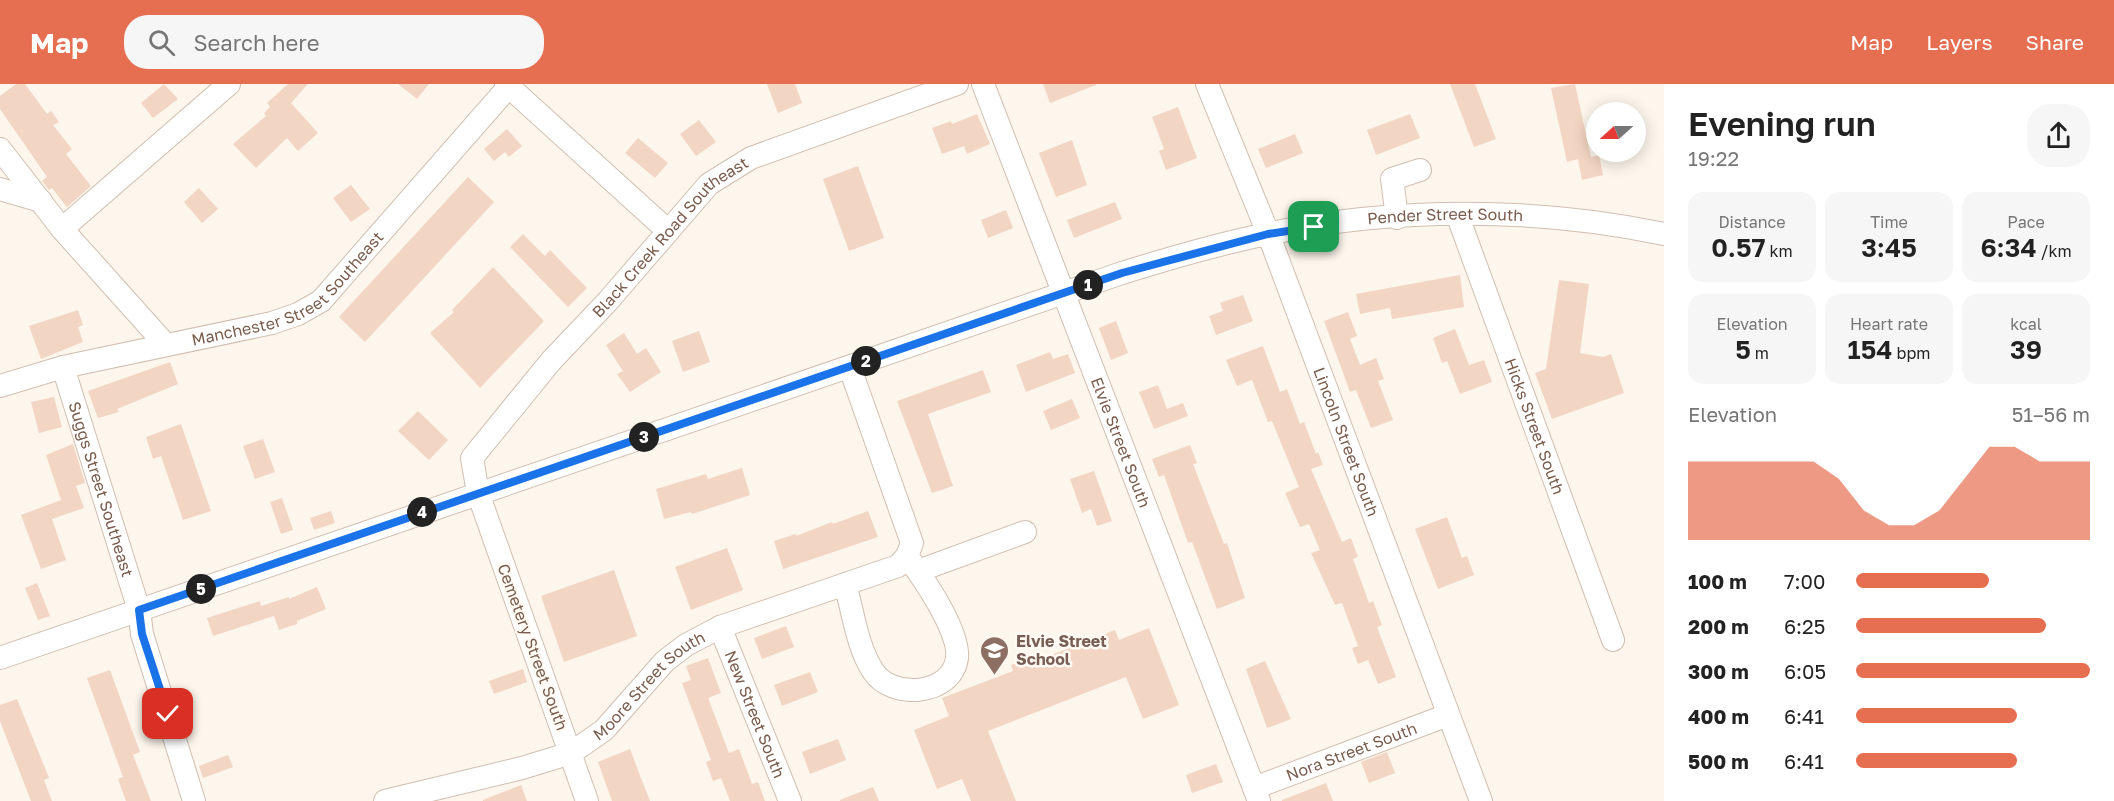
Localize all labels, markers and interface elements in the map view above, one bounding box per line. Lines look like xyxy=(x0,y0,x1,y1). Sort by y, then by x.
search box xyxy=(124,15,544,69)
text: Map xyxy=(30,26,88,59)
icon: search xyxy=(145,26,178,59)
text: Search here xyxy=(193,29,319,56)
text: Map xyxy=(1850,29,1893,55)
text: Layers xyxy=(1926,29,1993,55)
text: Share xyxy=(2026,29,2084,55)
north arrow xyxy=(1586,102,1646,162)
map controls xyxy=(1586,102,1646,162)
text: Evening run xyxy=(1688,104,1876,143)
button: share xyxy=(2027,104,2090,167)
text: 19:22 xyxy=(1688,146,1739,170)
street label: Black Creek Road Southeast xyxy=(588,152,752,322)
pin xyxy=(1288,201,1339,252)
street label: Pender Street South xyxy=(1366,204,1524,228)
icon: arrive xyxy=(1297,210,1330,243)
text: Distance xyxy=(1718,212,1786,232)
text: Time xyxy=(1870,212,1908,232)
text: Pace xyxy=(2007,212,2045,232)
street label: Manchester Street Southeast xyxy=(190,227,387,350)
text: 0.57 xyxy=(1711,232,1766,263)
text: 3:45 xyxy=(1861,232,1917,263)
text: 6:34 xyxy=(1980,232,2037,263)
text: km xyxy=(1766,241,1793,261)
text: /km xyxy=(2037,241,2072,261)
pin: 1 xyxy=(1073,270,1103,300)
text: 1 xyxy=(1084,275,1092,295)
text: Elevation xyxy=(1716,314,1788,334)
text: Heart rate xyxy=(1850,314,1928,334)
text: kcal xyxy=(2010,314,2042,334)
text: 5 xyxy=(1735,334,1751,365)
text: 154 xyxy=(1848,334,1893,365)
text: 39 xyxy=(2010,334,2042,365)
text: m xyxy=(1751,343,1769,363)
text: bpm xyxy=(1893,343,1930,363)
pin: 2 xyxy=(851,346,881,376)
text: 2 xyxy=(861,351,871,371)
street label: Hicks Street South xyxy=(1501,355,1569,497)
street label: Lincoln Street South xyxy=(1309,364,1383,519)
street label: Elvie Street South xyxy=(1087,374,1155,511)
street label: Suggs Street Southeast xyxy=(64,399,138,579)
text: Elevation xyxy=(1688,402,1777,426)
text: 51–56 m xyxy=(2012,402,2090,426)
pin: 3 xyxy=(629,422,659,452)
text: 3 xyxy=(639,427,649,447)
pin: 4 xyxy=(407,497,437,527)
text: 4 xyxy=(417,502,427,522)
street label: Cemetery Street South xyxy=(493,561,573,733)
text: 100 m xyxy=(1688,569,1747,593)
text: 7:00 xyxy=(1784,569,1825,593)
pin: 5 xyxy=(186,574,216,604)
text: 5 xyxy=(196,579,206,599)
text: 200 m xyxy=(1688,614,1749,638)
text: 6:25 xyxy=(1784,614,1825,638)
street label: Moore Street South xyxy=(589,627,708,745)
place label: Elvie Street School xyxy=(1016,631,1107,669)
school or university icon: Elvie Street School xyxy=(979,634,1011,676)
street label: New Street South xyxy=(721,648,790,781)
text: 300 m xyxy=(1688,659,1749,683)
text: 6:05 xyxy=(1784,659,1826,683)
pin xyxy=(142,688,193,739)
icon: check xyxy=(151,697,184,730)
text: 400 m xyxy=(1688,704,1749,728)
text: 6:41 xyxy=(1784,704,1824,728)
street label: Nora Street South xyxy=(1283,718,1420,785)
text: 500 m xyxy=(1688,749,1749,773)
text: 6:41 xyxy=(1784,749,1824,773)

